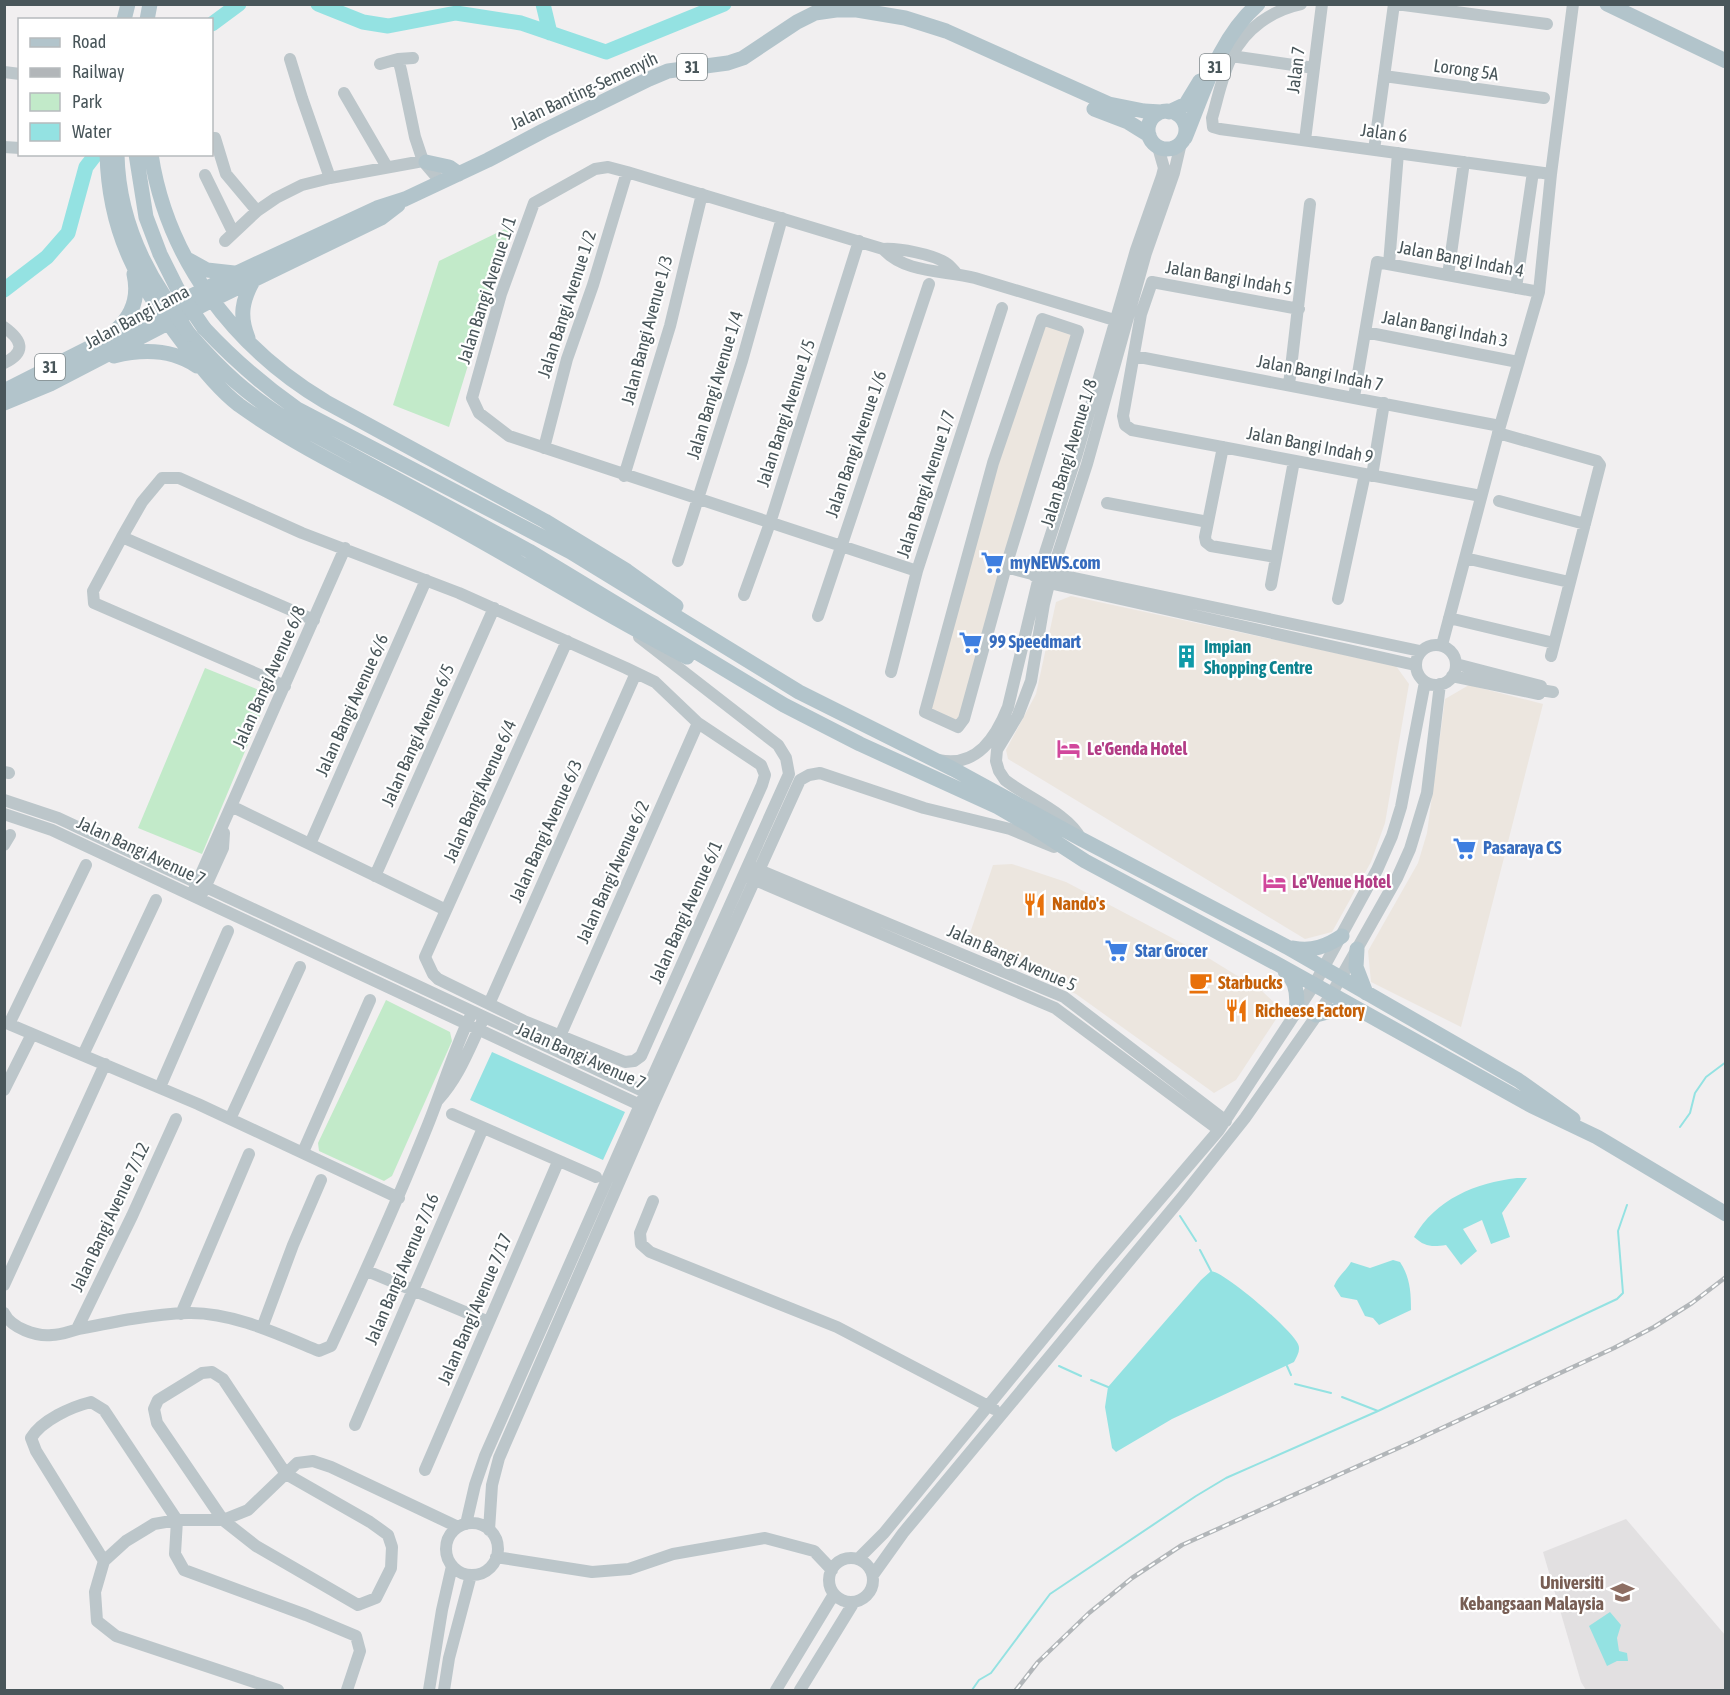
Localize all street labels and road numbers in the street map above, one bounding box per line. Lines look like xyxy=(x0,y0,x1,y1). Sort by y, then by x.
street label: Jalan 7 xyxy=(1282,45,1309,95)
street label: Jalan Banting-Semenyih xyxy=(507,47,661,134)
road number: 31 xyxy=(677,54,707,80)
road number: 31 xyxy=(1200,54,1230,80)
street label: Lorong 5A xyxy=(1432,55,1500,84)
street label: Jalan 6 xyxy=(1359,119,1409,146)
street label: Jalan Bangi Avenue 1/1 xyxy=(453,213,520,366)
street label: Jalan Bangi Avenue 1/2 xyxy=(533,227,600,380)
street label: Jalan Bangi Indah 4 xyxy=(1396,236,1526,281)
street label: Jalan Bangi Avenue 1/3 xyxy=(616,253,677,407)
street label: Jalan Bangi Indah 5 xyxy=(1164,256,1294,299)
street label: Jalan Bangi Lama xyxy=(81,280,193,353)
street label: Jalan Bangi Indah 3 xyxy=(1380,306,1510,351)
street label: Jalan Bangi Avenue 1/4 xyxy=(682,308,747,461)
street label: Jalan Bangi Avenue 1/5 xyxy=(752,336,819,489)
street label: Jalan Bangi Indah 7 xyxy=(1255,350,1385,395)
road number: 31 xyxy=(35,354,65,380)
street label: Jalan Bangi Avenue 1/6 xyxy=(821,368,890,520)
street label: Jalan Bangi Avenue 1/8 xyxy=(1036,376,1101,529)
street label: Jalan Bangi Avenue 1/7 xyxy=(892,407,959,560)
street label: Jalan Bangi Indah 9 xyxy=(1245,422,1375,467)
street label: Jalan Bangi Avenue 6/8 xyxy=(228,602,309,751)
street label: Jalan Bangi Avenue 6/6 xyxy=(311,630,392,779)
street label: Jalan Bangi Avenue 6/5 xyxy=(377,660,458,809)
street label: Jalan Bangi Avenue 6/4 xyxy=(439,716,520,865)
street label: Jalan Bangi Avenue 6/3 xyxy=(505,756,586,905)
street label: Jalan Bangi Avenue 6/2 xyxy=(572,797,653,946)
street label: Jalan Bangi Avenue 7 xyxy=(74,812,209,889)
street label: Jalan Bangi Avenue 6/1 xyxy=(645,837,726,986)
street label: Jalan Bangi Avenue 5 xyxy=(944,920,1080,995)
street label: Jalan Bangi Avenue 7 xyxy=(513,1018,649,1093)
street label: Jalan Bangi Avenue 7/12 xyxy=(66,1139,153,1295)
street label: Jalan Bangi Avenue 7/16 xyxy=(360,1190,443,1348)
street label: Jalan Bangi Avenue 7/17 xyxy=(433,1230,516,1388)

